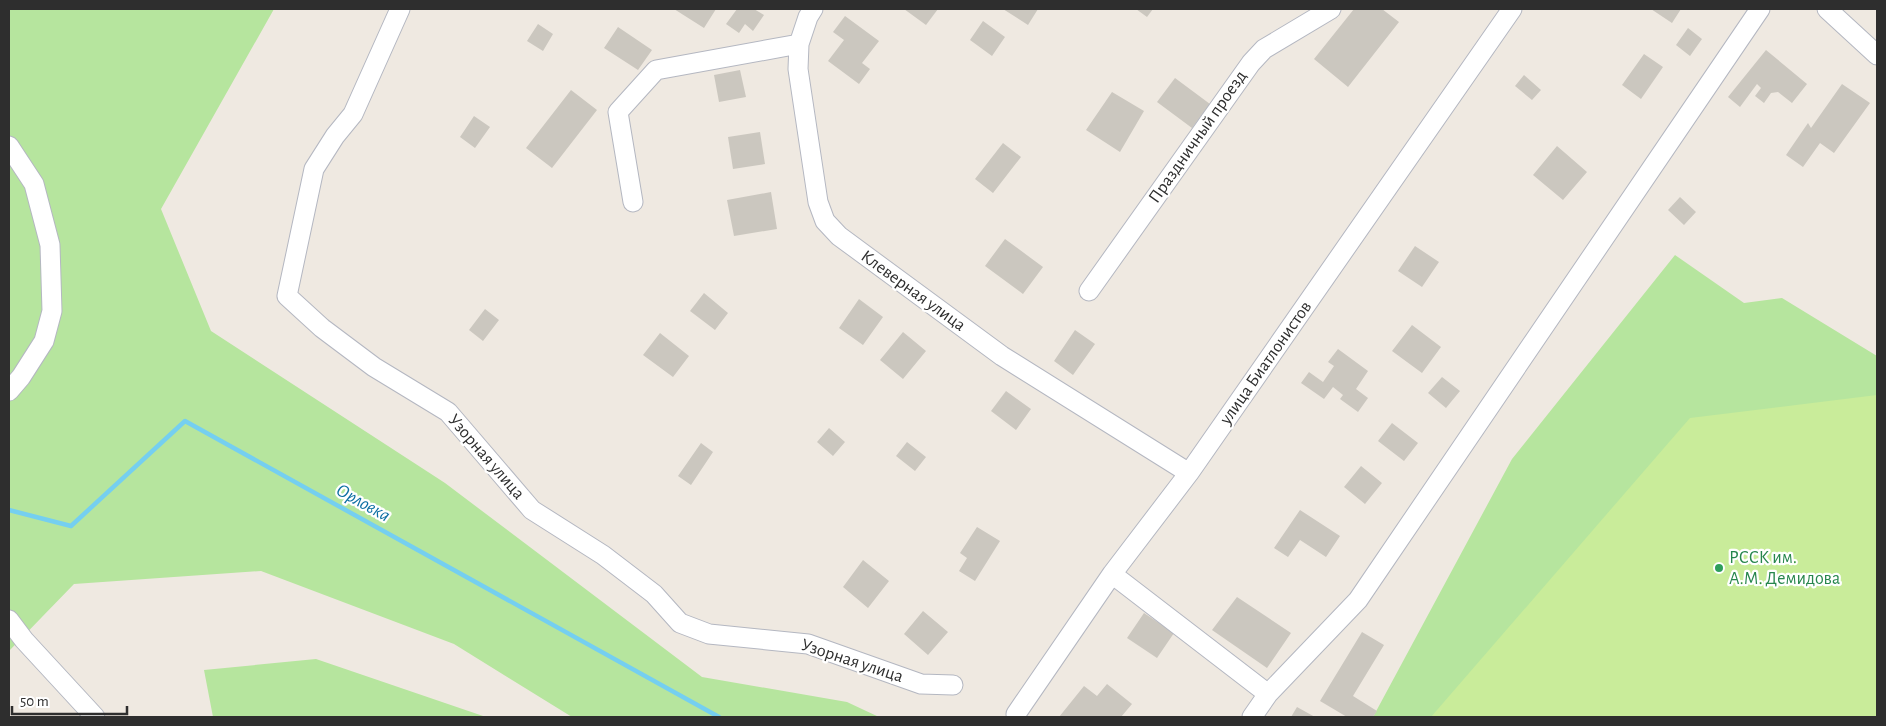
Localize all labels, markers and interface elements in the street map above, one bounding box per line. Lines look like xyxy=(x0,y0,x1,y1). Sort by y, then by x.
street label: Праздничный проезд xyxy=(1146,67,1250,207)
street label: Клеверная улица xyxy=(857,247,969,335)
street label: улица Биатлонистов xyxy=(1216,298,1315,429)
street label: Узорная улица xyxy=(444,411,528,503)
water label: Орловка xyxy=(333,481,393,525)
place label: РССК им. А.М. Демидова xyxy=(1729,549,1840,588)
marker: РССК им. А.М. Демидова xyxy=(1713,562,1725,574)
street label: Узорная улица xyxy=(799,636,905,686)
scale bar xyxy=(12,684,128,716)
text: 50 m xyxy=(20,694,49,709)

